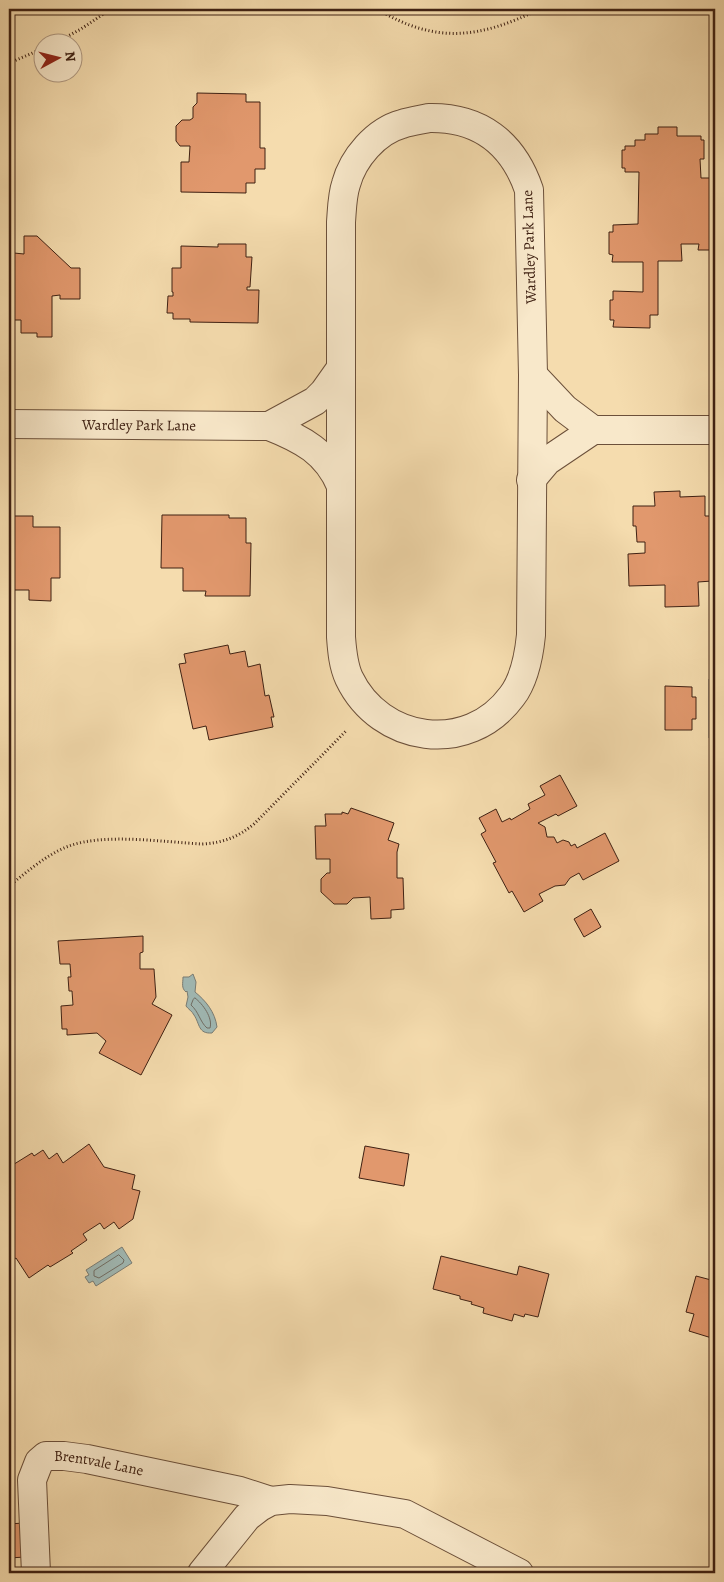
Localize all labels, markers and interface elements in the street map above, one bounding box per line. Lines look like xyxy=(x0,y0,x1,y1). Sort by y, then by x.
north arrow xyxy=(32,32,82,82)
text: N xyxy=(60,50,80,63)
street label: Wardley Park Lane xyxy=(517,189,541,305)
street label: Wardley Park Lane xyxy=(81,415,196,435)
street label: Brentvale Lane xyxy=(54,1446,146,1481)

